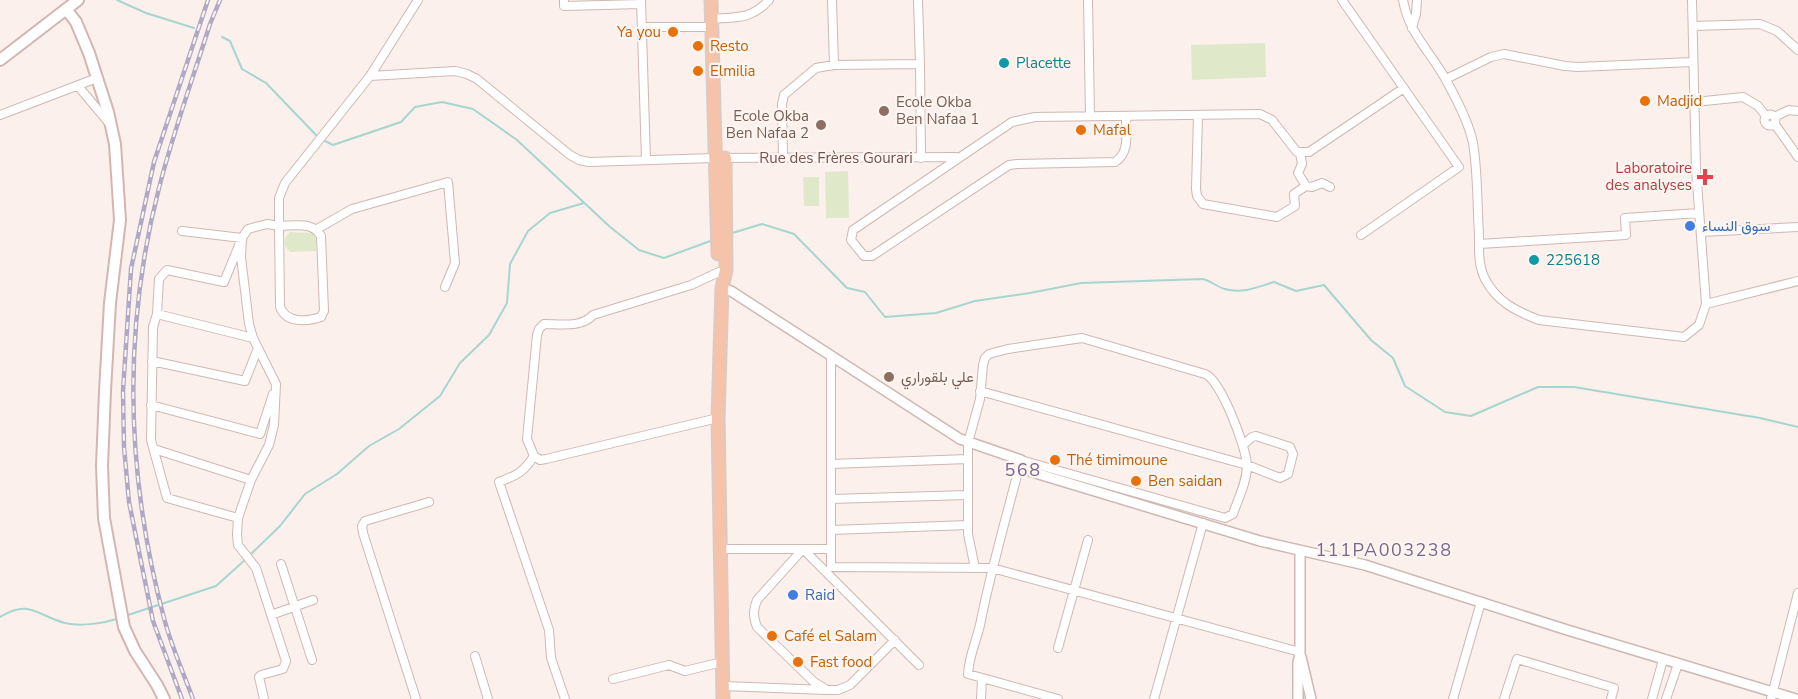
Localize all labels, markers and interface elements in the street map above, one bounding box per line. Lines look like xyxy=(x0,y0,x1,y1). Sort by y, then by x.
place label: Ya you xyxy=(616,22,661,42)
marker: Ya you xyxy=(666,25,680,39)
place label: Resto xyxy=(710,36,749,56)
marker: Resto xyxy=(691,39,705,53)
place label: Placette xyxy=(1016,53,1071,73)
marker: Placette xyxy=(997,56,1011,70)
place label: Elmilia xyxy=(710,61,755,81)
marker: Elmilia xyxy=(691,64,705,78)
place label: Madjid xyxy=(1657,91,1702,111)
place label: Ecole Okba Ben Nafaa 1 xyxy=(896,92,979,129)
marker: Madjid xyxy=(1638,94,1652,108)
marker: Ecole Okba Ben Nafaa 1 xyxy=(877,104,891,118)
place label: Ecole Okba Ben Nafaa 2 xyxy=(726,106,809,143)
marker: Ecole Okba Ben Nafaa 2 xyxy=(814,118,828,132)
place label: Mafal xyxy=(1093,120,1132,140)
marker: Mafal xyxy=(1074,123,1088,137)
street label: Rue des Frères Gourari xyxy=(759,148,913,168)
place label: Laboratoire des analyses xyxy=(1606,158,1692,195)
marker: Laboratoire des analyses xyxy=(1696,168,1714,186)
place label: سوق النساء xyxy=(1702,216,1770,236)
marker: سوق النساء xyxy=(1683,219,1697,233)
place label: 225618 xyxy=(1546,250,1600,270)
marker: 225618 xyxy=(1527,253,1541,267)
place label: علي بلقوراري xyxy=(901,367,974,390)
marker: علي بلقوراري xyxy=(882,370,896,384)
place label: Thé timimoune xyxy=(1067,450,1168,470)
marker: Thé timimoune xyxy=(1048,453,1062,467)
district label: 568 xyxy=(1005,458,1041,482)
place label: Ben saidan xyxy=(1148,471,1222,491)
marker: Ben saidan xyxy=(1129,474,1143,488)
district label: 111PA003238 xyxy=(1316,538,1452,562)
place label: Raid xyxy=(805,585,835,605)
marker: Raid xyxy=(786,588,800,602)
place label: Café el Salam xyxy=(784,626,877,646)
marker: Café el Salam xyxy=(765,629,779,643)
place label: Fast food xyxy=(810,652,872,672)
marker: Fast food xyxy=(791,655,805,669)

